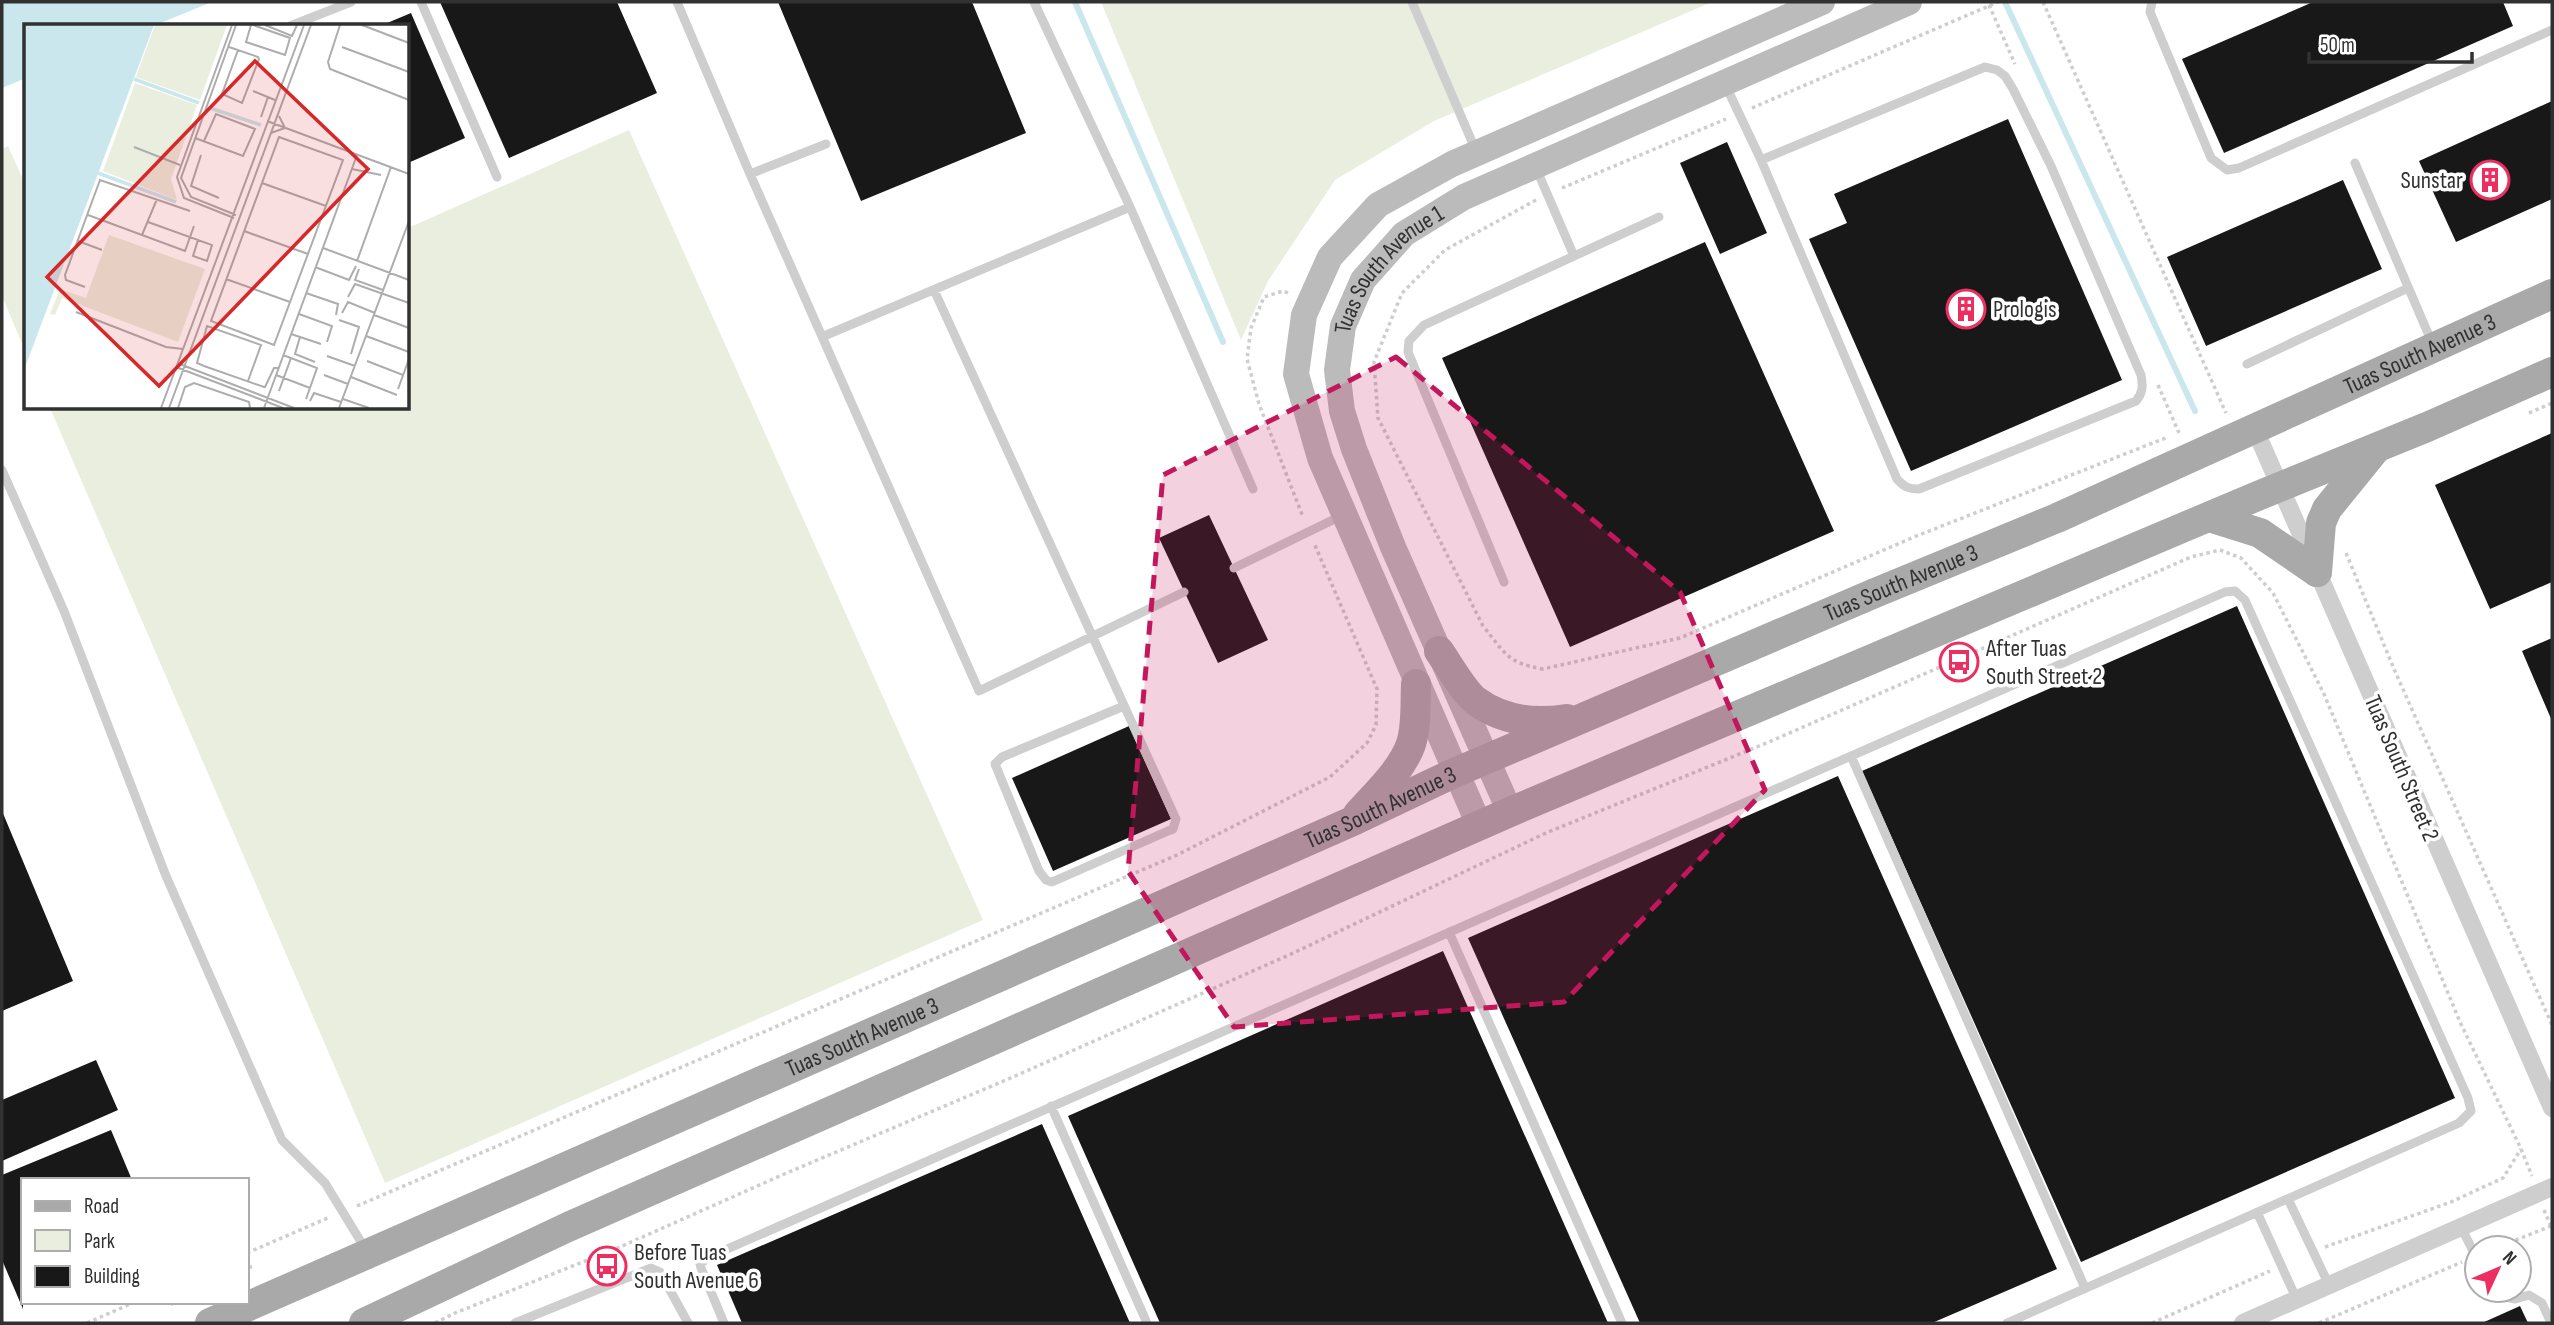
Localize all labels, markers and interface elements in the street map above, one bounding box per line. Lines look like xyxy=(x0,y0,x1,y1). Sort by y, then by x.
scale bar xyxy=(2309,21,2472,65)
inset map xyxy=(24,24,410,410)
text: 50 m xyxy=(2320,33,2355,58)
building icon: Sunstar xyxy=(2469,159,2511,201)
place label: Sunstar xyxy=(2400,166,2463,195)
street label: Tuas South Avenue 1 xyxy=(1328,199,1450,335)
building icon: Prologis xyxy=(1945,288,1987,330)
place label: Prologis xyxy=(1993,295,2057,324)
street label: Tuas South Avenue 3 xyxy=(2339,307,2501,401)
street label: Tuas South Avenue 3 xyxy=(1820,538,1982,628)
place label: After Tuas South Street 2 xyxy=(1985,634,2102,691)
bus stop icon: After Tuas South Street 2 xyxy=(1938,641,1980,683)
street label: Tuas South Street 2 xyxy=(2358,691,2445,846)
street label: Tuas South Avenue 3 xyxy=(1300,760,1461,855)
street label: Tuas South Avenue 3 xyxy=(781,991,943,1084)
legend xyxy=(21,1178,248,1304)
text: Road xyxy=(84,1194,119,1219)
text: Park xyxy=(84,1229,115,1254)
north arrow xyxy=(2463,1234,2533,1304)
place label: Before Tuas South Avenue 6 xyxy=(634,1238,759,1295)
bus stop icon: Before Tuas South Avenue 6 xyxy=(586,1245,628,1287)
text: N xyxy=(2497,1247,2521,1270)
text: Building xyxy=(84,1264,140,1289)

